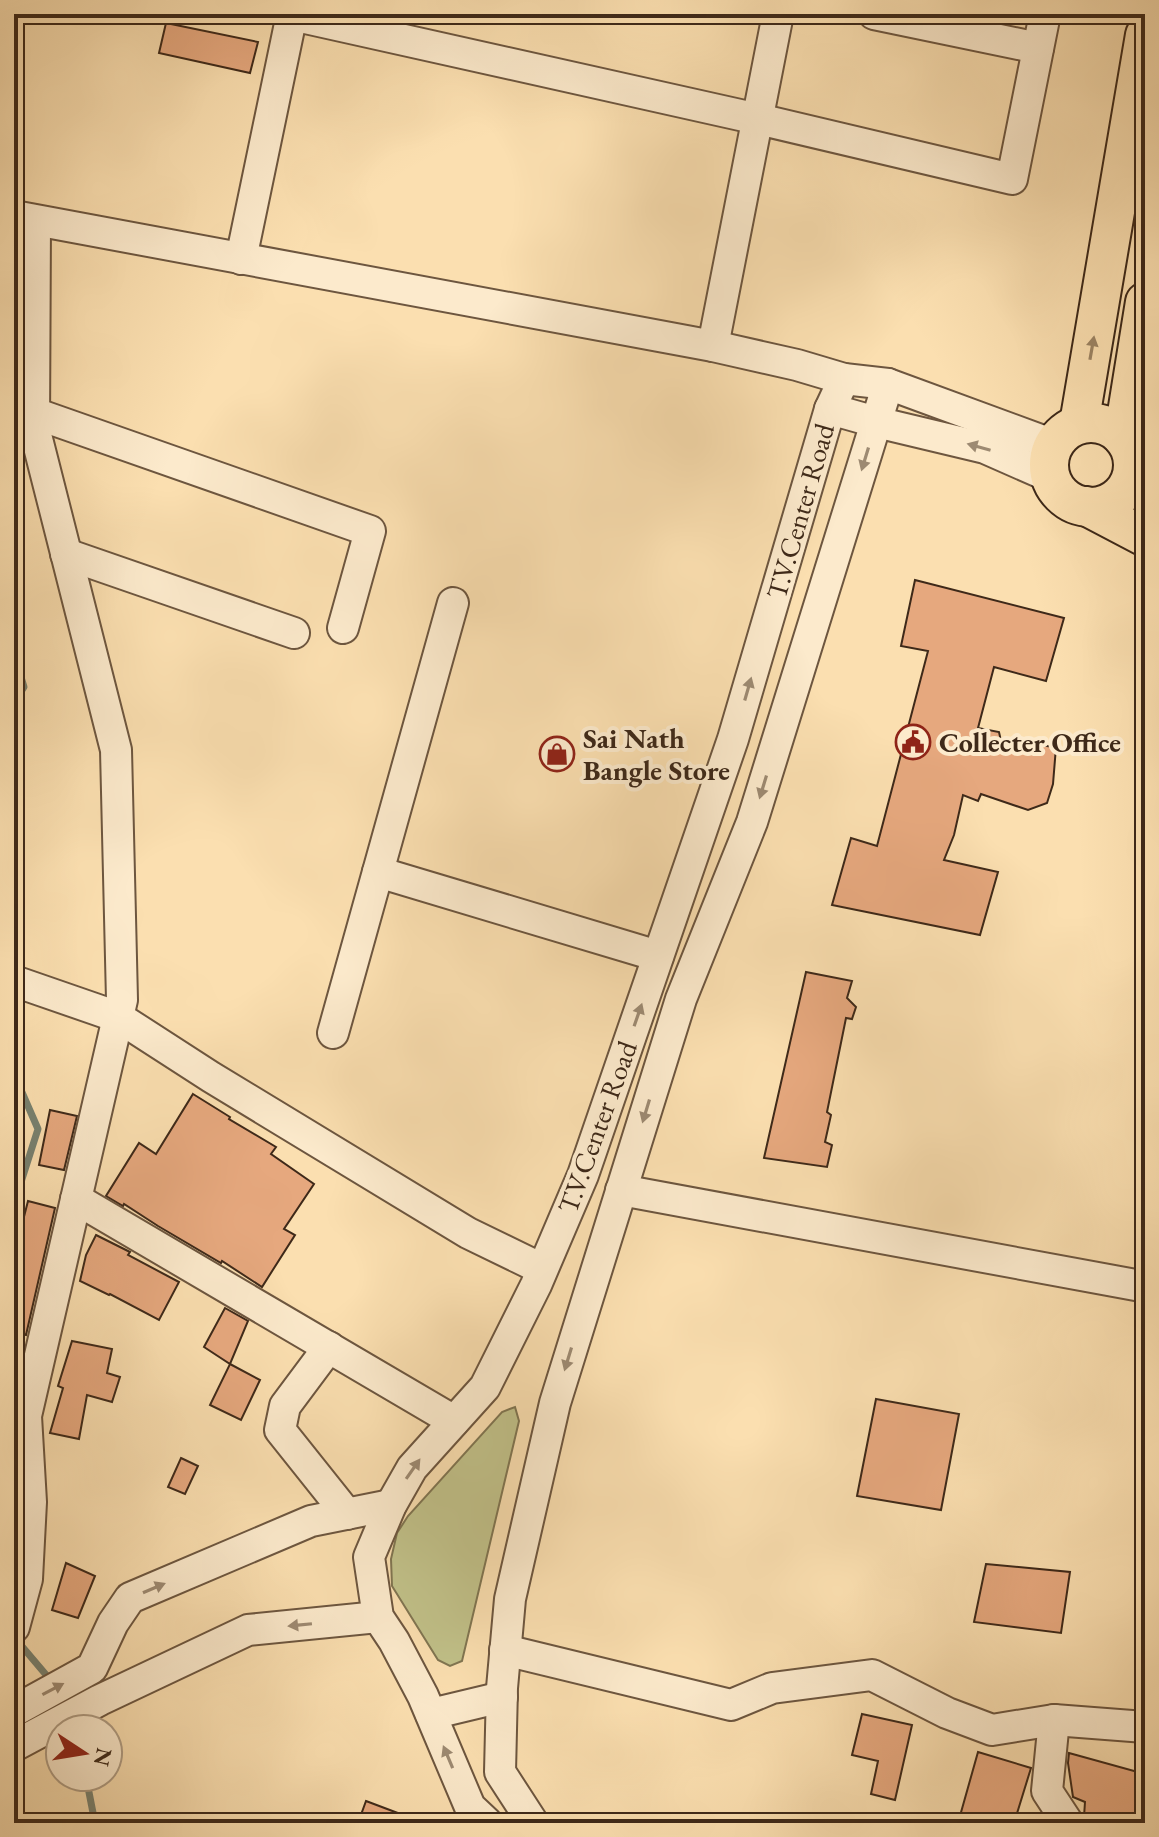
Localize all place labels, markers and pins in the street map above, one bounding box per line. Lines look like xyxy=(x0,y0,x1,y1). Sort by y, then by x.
place label: Sai Nath Bangle Store xyxy=(583,720,730,788)
public building icon: Collecter Office xyxy=(894,723,932,761)
place label: Collecter Office xyxy=(939,724,1121,760)
shop icon: Sai Nath Bangle Store xyxy=(538,735,576,773)

